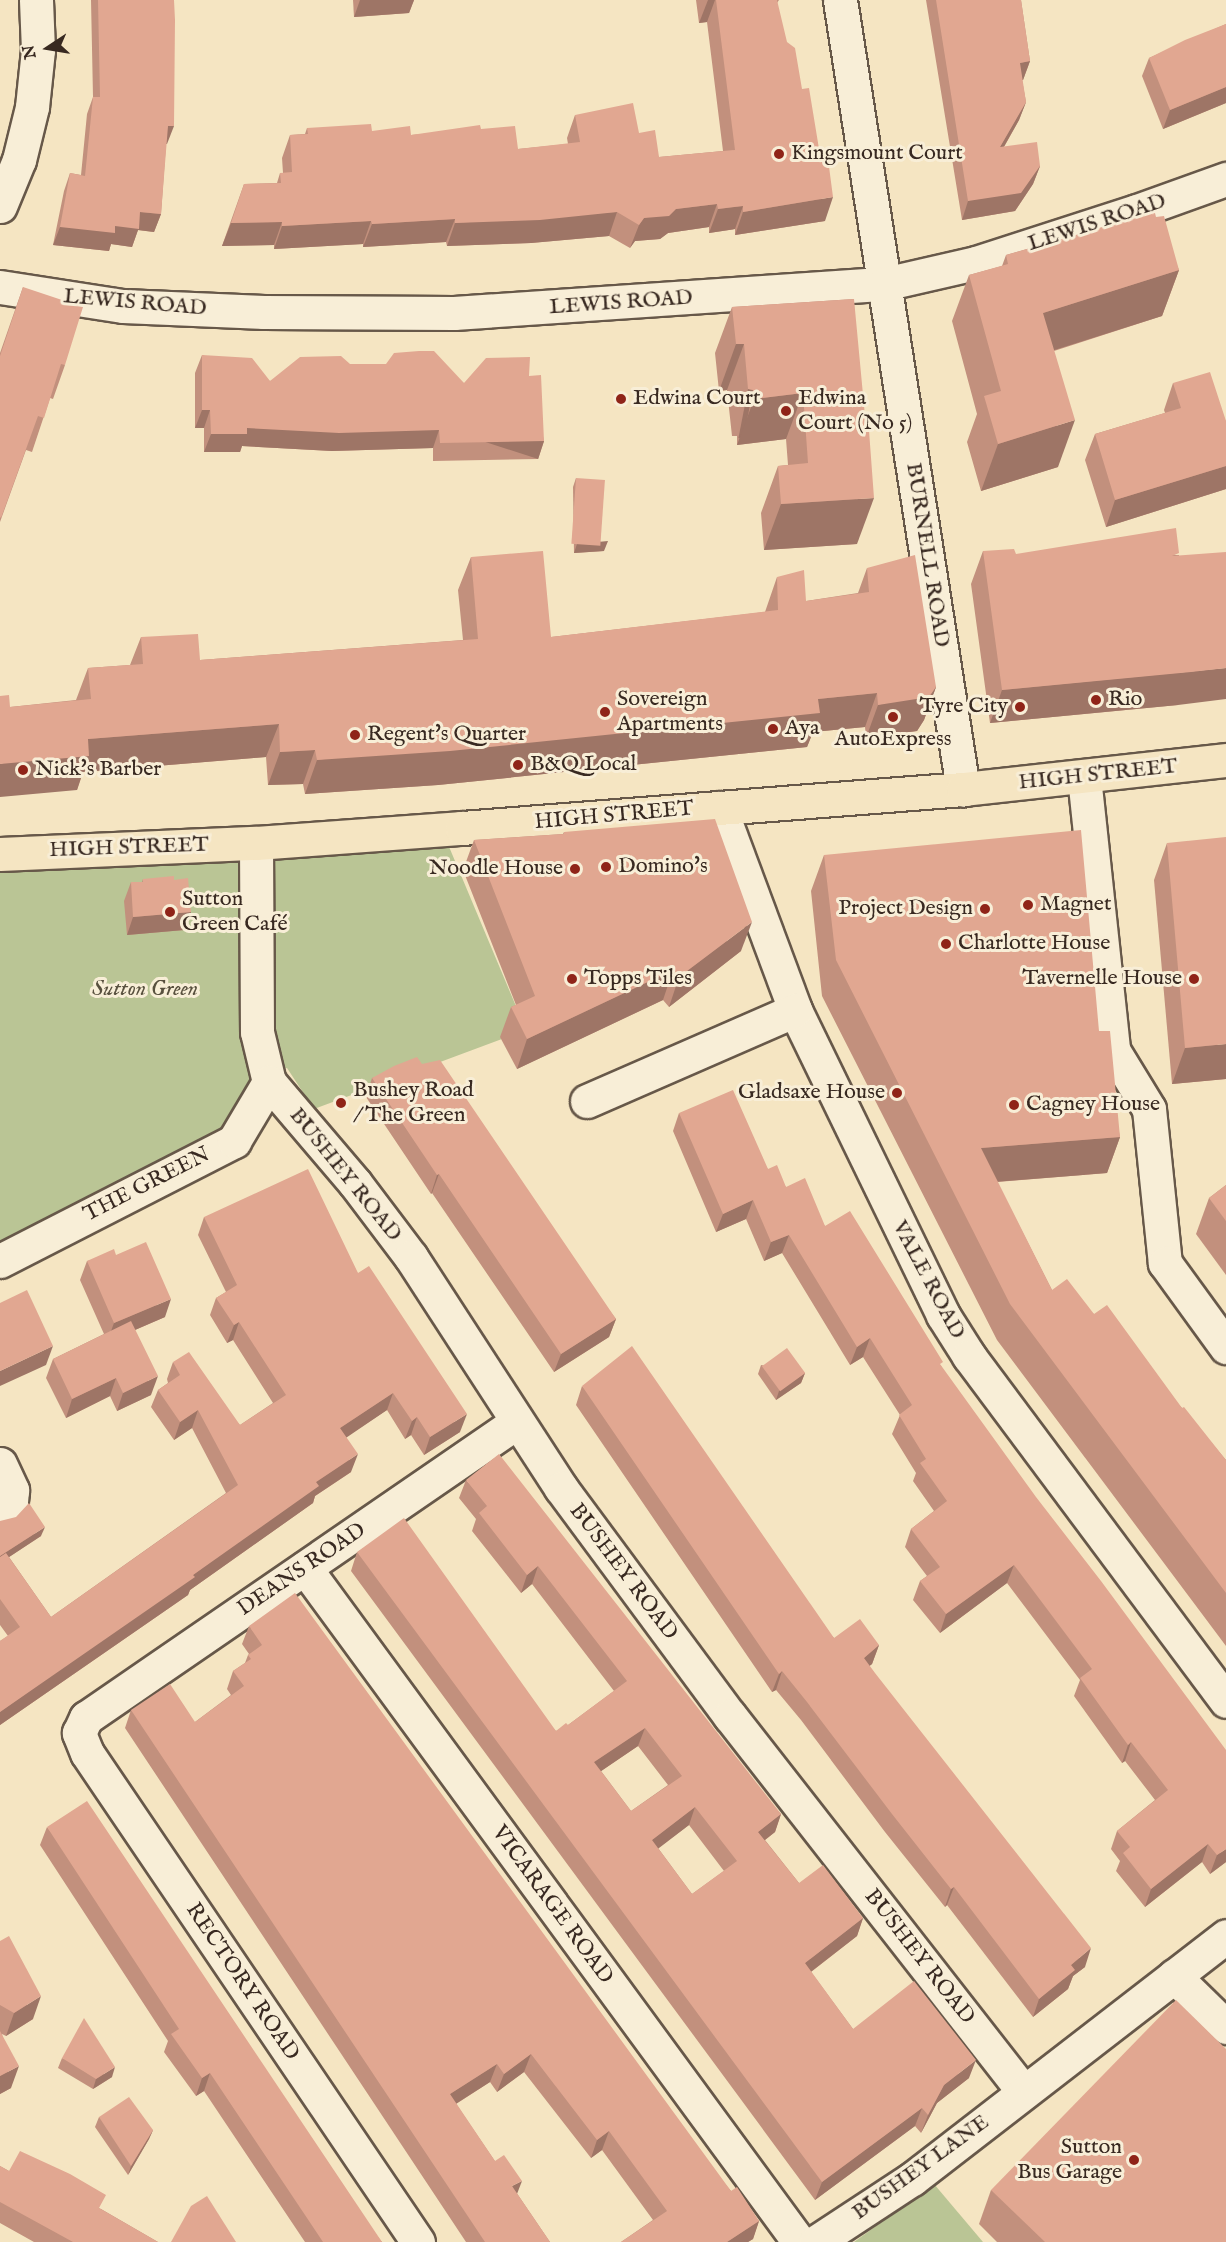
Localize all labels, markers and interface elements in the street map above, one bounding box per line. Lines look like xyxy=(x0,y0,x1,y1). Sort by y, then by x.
north arrow xyxy=(18,18,78,78)
text: N xyxy=(19,43,42,61)
place label: Kingsmount Court xyxy=(791,141,963,167)
marker: Kingsmount Court xyxy=(772,147,786,161)
street label: LEWIS ROAD xyxy=(1025,188,1169,258)
street label: LEWIS ROAD xyxy=(62,284,208,322)
street label: LEWIS ROAD xyxy=(548,285,694,321)
place label: Edwina Court (No 5) xyxy=(798,385,912,436)
place label: Edwina Court xyxy=(633,386,761,412)
marker: Edwina Court xyxy=(614,392,628,406)
marker: Edwina Court (No 5) xyxy=(779,404,793,418)
street label: BURNELL ROAD xyxy=(899,461,955,649)
place label: Sovereign Apartments xyxy=(617,686,723,738)
place label: Rio xyxy=(1108,687,1142,713)
marker: Rio xyxy=(1089,693,1103,707)
place label: Tyre City xyxy=(919,694,1008,720)
marker: Tyre City xyxy=(1013,700,1027,714)
marker: Sovereign Apartments xyxy=(598,705,612,719)
marker: AutoExpress xyxy=(886,710,900,724)
place label: Aya xyxy=(785,716,819,742)
place label: Regent's Quarter xyxy=(367,722,526,748)
marker: Aya xyxy=(766,722,780,736)
place label: AutoExpress xyxy=(835,727,951,753)
marker: Regent's Quarter xyxy=(348,728,362,742)
place label: B&Q Local xyxy=(530,752,637,778)
street label: HIGH STREET xyxy=(1017,754,1179,796)
place label: Nick's Barber xyxy=(35,757,161,783)
marker: B&Q Local xyxy=(511,758,525,772)
marker: Nick's Barber xyxy=(16,763,30,777)
street label: HIGH STREET xyxy=(533,796,695,836)
street label: HIGH STREET xyxy=(49,832,209,864)
place label: Domino's xyxy=(618,854,708,880)
place label: Noodle House xyxy=(429,856,563,882)
marker: Domino's xyxy=(599,860,613,874)
marker: Noodle House xyxy=(568,862,582,876)
place label: Sutton Green Café xyxy=(182,886,288,938)
place label: Magnet xyxy=(1040,892,1112,918)
place label: Project Design xyxy=(838,896,973,922)
marker: Magnet xyxy=(1021,898,1035,912)
marker: Project Design xyxy=(978,902,992,916)
marker: Sutton Green Café xyxy=(163,905,177,919)
place label: Charlotte House xyxy=(958,931,1110,957)
marker: Charlotte House xyxy=(939,937,953,951)
place label: Topps Tiles xyxy=(584,966,692,992)
place label: Tavernelle House xyxy=(1022,966,1182,992)
marker: Topps Tiles xyxy=(565,972,579,986)
marker: Tavernelle House xyxy=(1187,972,1201,986)
park label: Sutton Green xyxy=(92,977,198,1003)
place label: Bushey Road / The Green xyxy=(353,1077,474,1128)
place label: Gladsaxe House xyxy=(738,1080,885,1106)
marker: Gladsaxe House xyxy=(890,1086,904,1100)
place label: Cagney House xyxy=(1026,1092,1160,1118)
marker: Bushey Road / The Green xyxy=(334,1096,348,1110)
marker: Cagney House xyxy=(1007,1098,1021,1112)
street label: BUSHEY ROAD xyxy=(283,1103,407,1247)
street label: THE GREEN xyxy=(79,1142,215,1228)
street label: VALE ROAD xyxy=(886,1216,970,1344)
street label: BUSHEY ROAD xyxy=(563,1498,683,1646)
street label: DEANS ROAD xyxy=(233,1517,371,1623)
street label: VICARAGE ROAD xyxy=(486,1821,618,1989)
street label: BUSHEY ROAD xyxy=(858,1884,980,2030)
street label: RECTORY ROAD xyxy=(180,1898,304,2066)
street label: BUSHEY LANE xyxy=(848,2110,994,2226)
place label: Sutton Bus Garage xyxy=(1017,2134,1122,2186)
marker: Sutton Bus Garage xyxy=(1127,2153,1141,2167)

